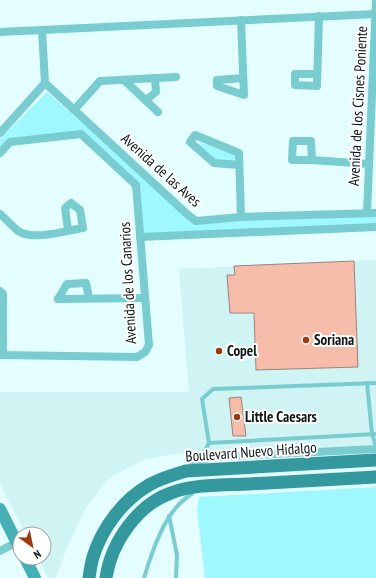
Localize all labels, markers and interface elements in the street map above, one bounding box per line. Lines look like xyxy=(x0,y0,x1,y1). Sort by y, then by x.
street label: Avenida de los Cisnes Poniente xyxy=(344,26,371,186)
street label: Avenida de las Aves xyxy=(117,129,205,211)
street label: Avenida de los Canarios xyxy=(115,221,140,345)
place label: Soriana xyxy=(314,330,354,349)
marker: Soriana xyxy=(301,335,311,345)
place label: Copel xyxy=(227,341,257,360)
marker: Copel xyxy=(214,346,224,356)
place label: Little Caesars xyxy=(245,407,317,426)
marker: Little Caesars xyxy=(232,412,242,422)
street label: Boulevard Nuevo Hidalgo xyxy=(185,437,317,466)
north arrow xyxy=(12,526,52,566)
text: N xyxy=(31,547,44,562)

